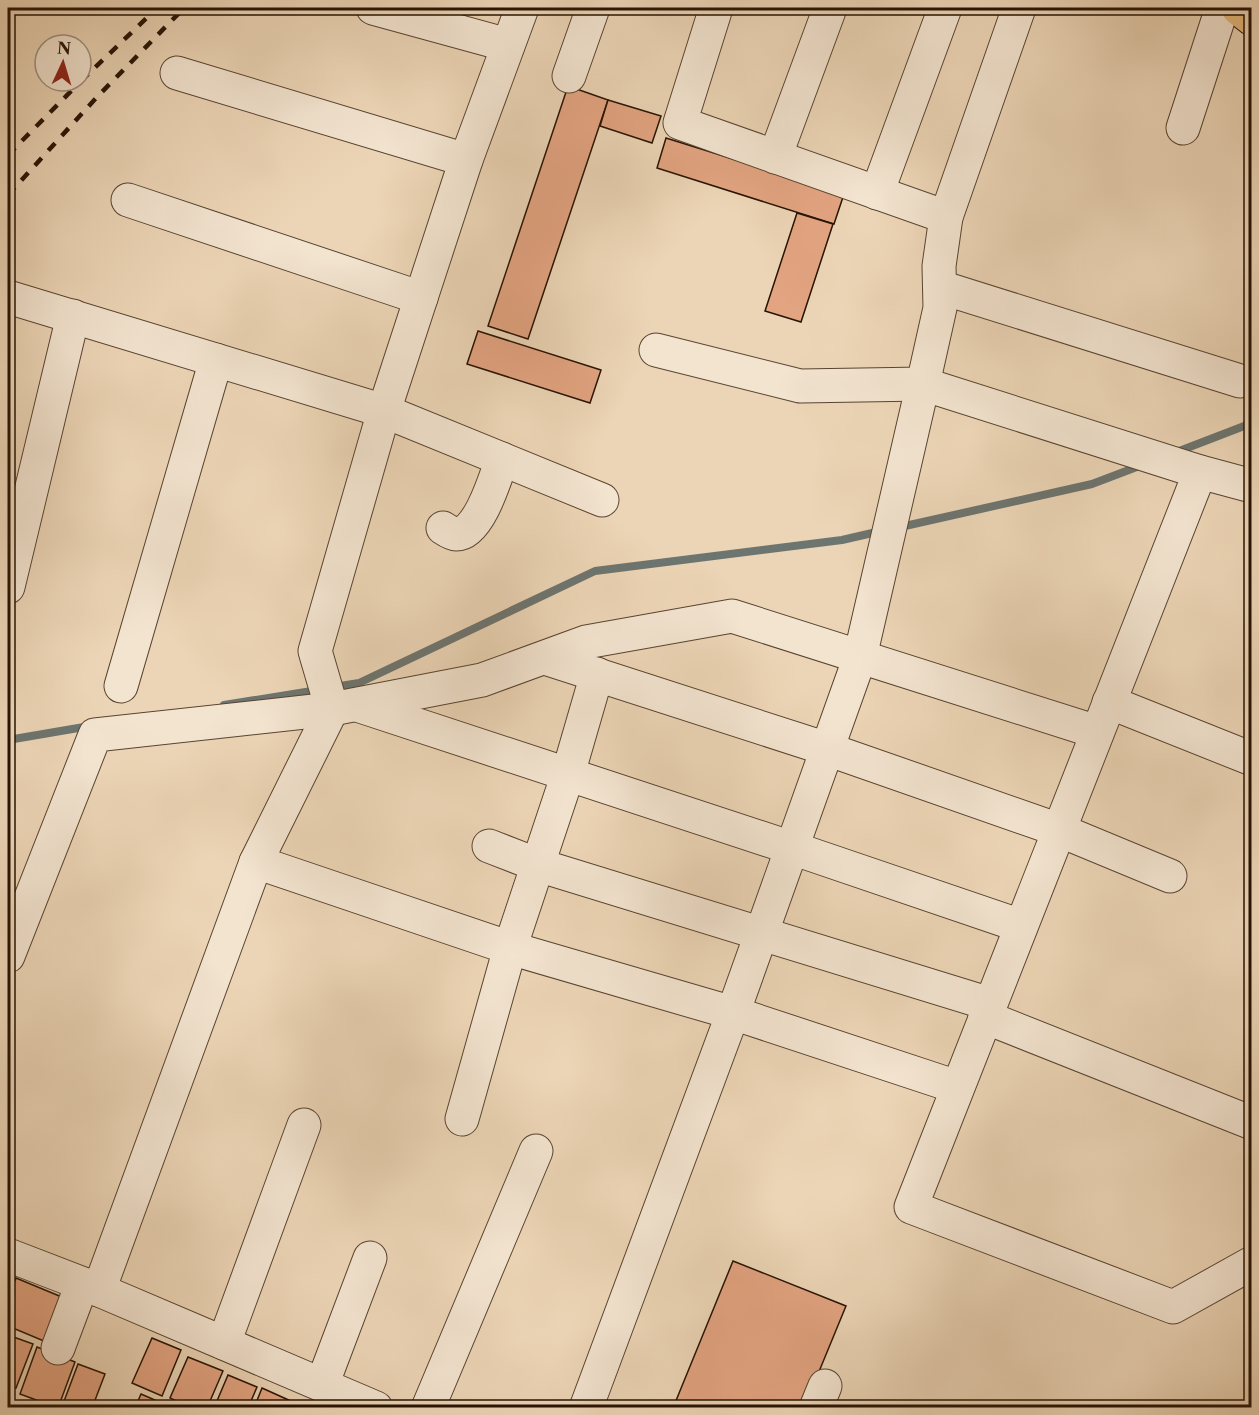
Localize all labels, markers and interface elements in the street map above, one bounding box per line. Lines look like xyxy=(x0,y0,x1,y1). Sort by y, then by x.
north arrow xyxy=(33,33,93,93)
text: N xyxy=(56,38,72,59)

